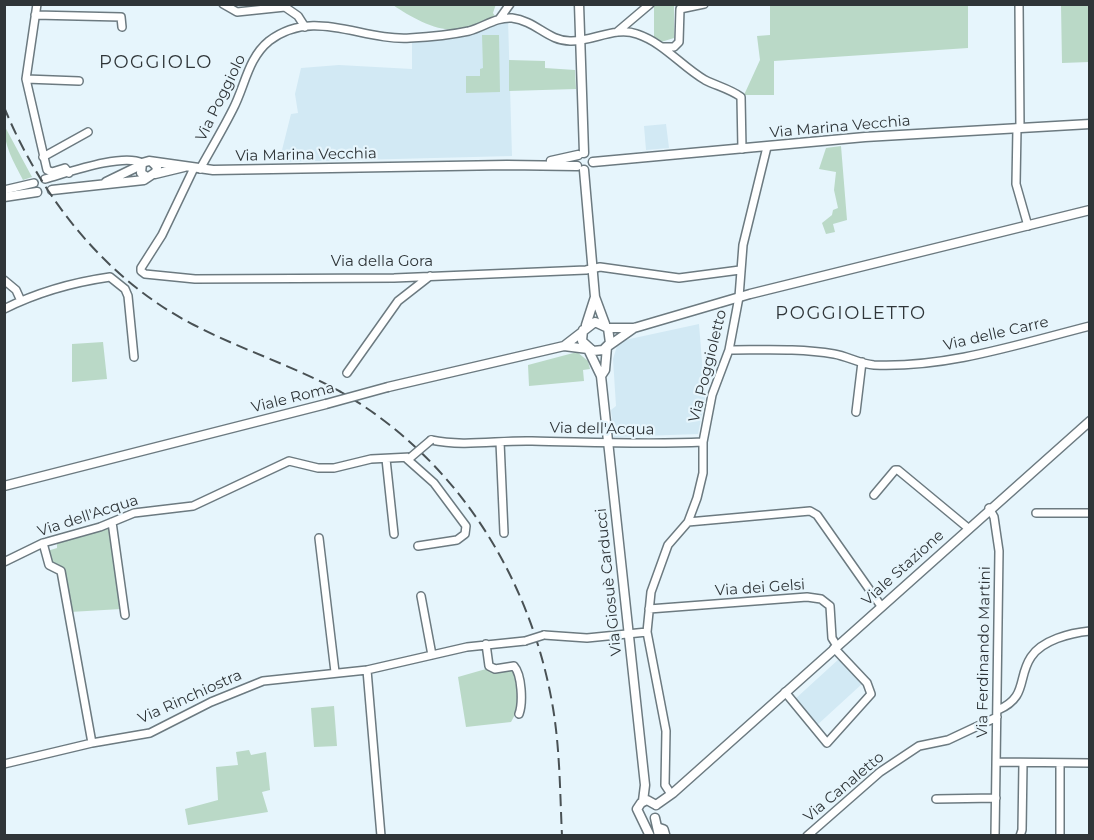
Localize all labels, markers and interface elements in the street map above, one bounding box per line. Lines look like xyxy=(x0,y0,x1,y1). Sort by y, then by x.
district label: POGGIOLO xyxy=(99,52,213,74)
street label: Via Poggiolo xyxy=(192,52,250,144)
street label: Via Marina Vecchia xyxy=(769,112,911,142)
street label: Via Marina Vecchia xyxy=(235,145,377,165)
street label: Via della Gora xyxy=(331,253,433,271)
district label: POGGIOLETTO xyxy=(775,303,927,325)
street label: Via Poggioletto xyxy=(685,308,731,424)
street label: Via delle Carre xyxy=(942,313,1050,355)
street label: Viale Roma xyxy=(250,379,336,417)
street label: Via dell'Acqua xyxy=(549,419,655,439)
street label: Via dell'Acqua xyxy=(35,491,141,541)
street label: Via Giosuè Carducci xyxy=(592,507,626,657)
street label: Viale Stazione xyxy=(858,526,948,610)
street label: Via Ferdinando Martini xyxy=(974,566,994,738)
street label: Via dei Gelsi xyxy=(714,576,806,600)
street label: Via Rinchiostra xyxy=(135,666,245,728)
street label: Via Canaletto xyxy=(800,748,888,826)

